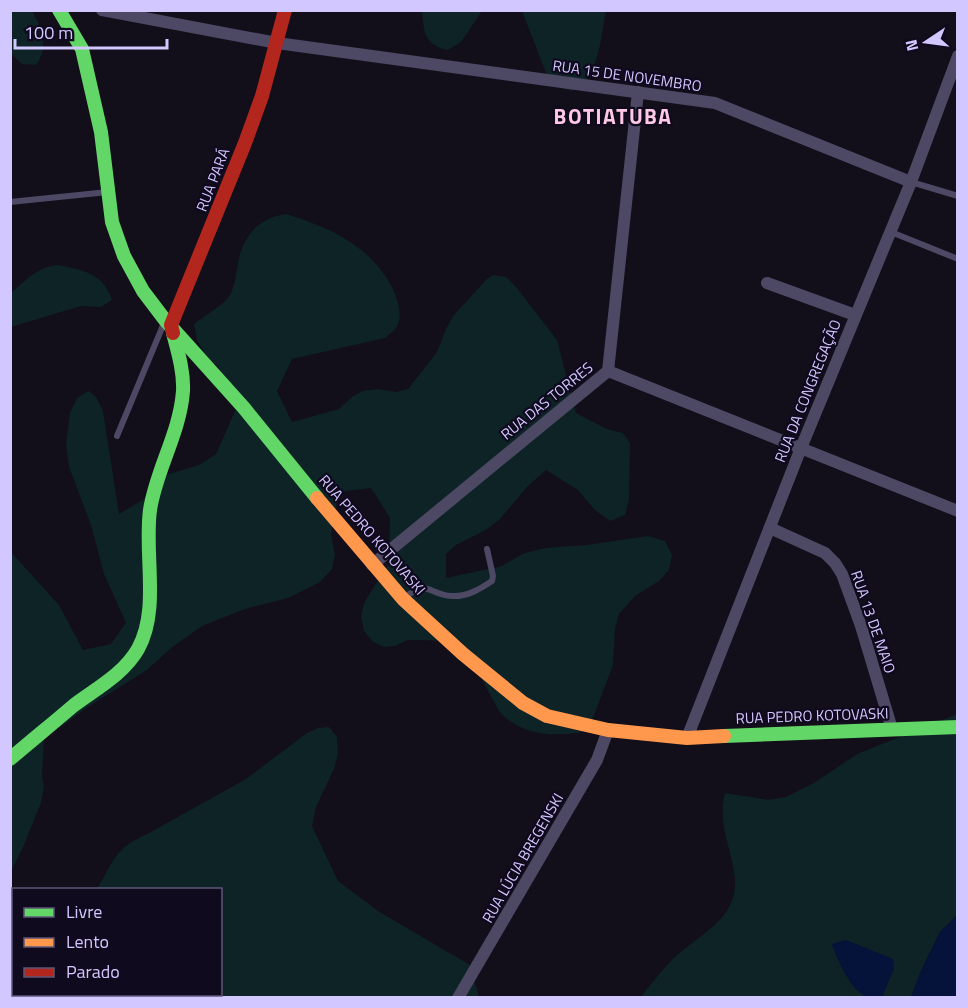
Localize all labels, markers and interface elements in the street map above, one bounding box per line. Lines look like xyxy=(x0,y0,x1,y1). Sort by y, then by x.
scale bar xyxy=(15,12,166,50)
north arrow xyxy=(896,12,956,72)
text: 100 m xyxy=(24,19,73,46)
text: N xyxy=(898,37,924,53)
street label: RUA 15 DE NOVEMBRO xyxy=(551,54,703,97)
district label: BOTIATUBA xyxy=(554,100,672,132)
street label: RUA PARÁ xyxy=(190,145,235,215)
street label: RUA DA CONGREGAÇÃO xyxy=(768,316,847,466)
street label: RUA DAS TORRES xyxy=(495,356,598,445)
street label: RUA PEDRO KOTOVASKI xyxy=(313,469,431,600)
street label: RUA 13 DE MAIO xyxy=(845,567,902,677)
street label: RUA PEDRO KOTOVASKI xyxy=(735,701,889,730)
street label: RUA LÚCIA BREGENSKI xyxy=(476,789,569,927)
legend xyxy=(12,888,222,996)
text: Livre xyxy=(66,898,102,925)
text: Lento xyxy=(66,928,109,955)
text: Parado xyxy=(66,958,120,985)

